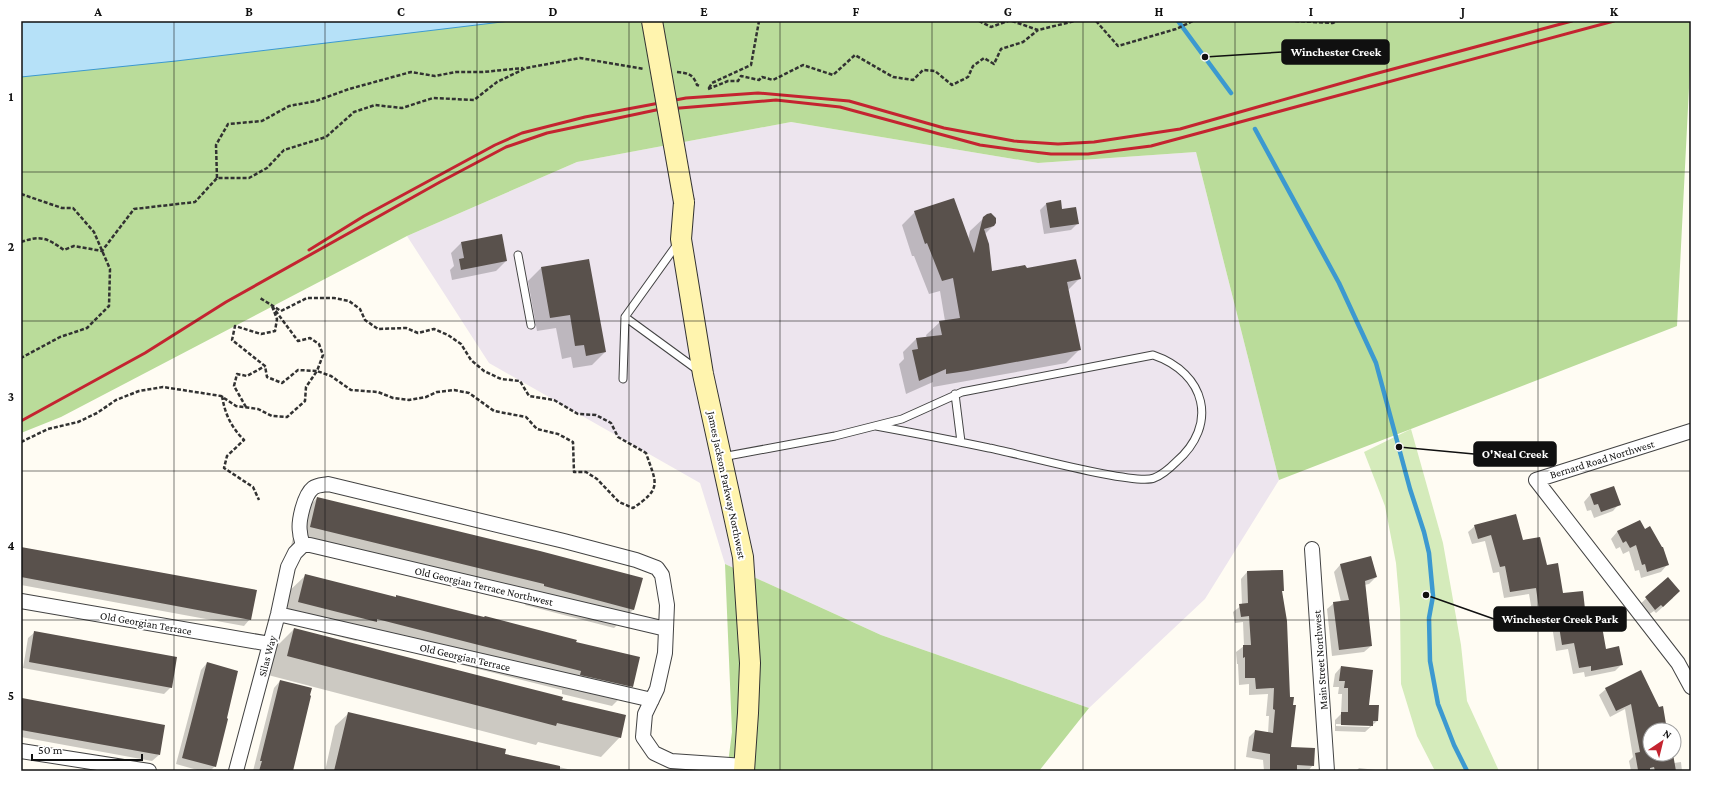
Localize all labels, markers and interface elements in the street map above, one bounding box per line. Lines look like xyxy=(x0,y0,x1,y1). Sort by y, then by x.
text: A xyxy=(93,4,102,19)
text: B xyxy=(245,4,253,19)
text: C xyxy=(397,4,405,19)
text: D xyxy=(549,4,558,19)
text: E xyxy=(700,4,708,19)
text: F xyxy=(853,4,860,19)
text: G xyxy=(1004,4,1012,19)
text: H xyxy=(1155,4,1164,19)
text: I xyxy=(1309,4,1313,19)
text: J xyxy=(1459,4,1465,19)
text: K xyxy=(1610,4,1619,19)
callout: Winchester Creek xyxy=(1282,40,1389,64)
text: Winchester Creek xyxy=(1290,45,1382,59)
text: 1 xyxy=(9,89,14,104)
text: 2 xyxy=(8,239,15,254)
text: 3 xyxy=(8,389,14,404)
street label: James Jackson Parkway Northwest xyxy=(704,409,749,560)
street label: Bernard Road Northwest xyxy=(1548,437,1656,481)
callout: O'Neal Creek xyxy=(1474,442,1556,466)
text: O'Neal Creek xyxy=(1482,447,1549,461)
text: 4 xyxy=(7,538,15,553)
street label: Old Georgian Terrace Northwest xyxy=(413,564,555,609)
callout: Winchester Creek Park xyxy=(1494,607,1626,631)
street label: Old Georgian Terrace xyxy=(99,609,193,638)
street label: Main Street Northwest xyxy=(1311,609,1329,710)
text: Winchester Creek Park xyxy=(1501,612,1619,626)
street label: Silas Way xyxy=(256,633,279,678)
street label: Old Georgian Terrace xyxy=(418,641,512,674)
text: 5 xyxy=(8,688,14,703)
north arrow xyxy=(1642,722,1682,762)
text: N xyxy=(1661,727,1675,741)
scale bar xyxy=(32,736,142,762)
text: 50 m xyxy=(38,743,63,757)

